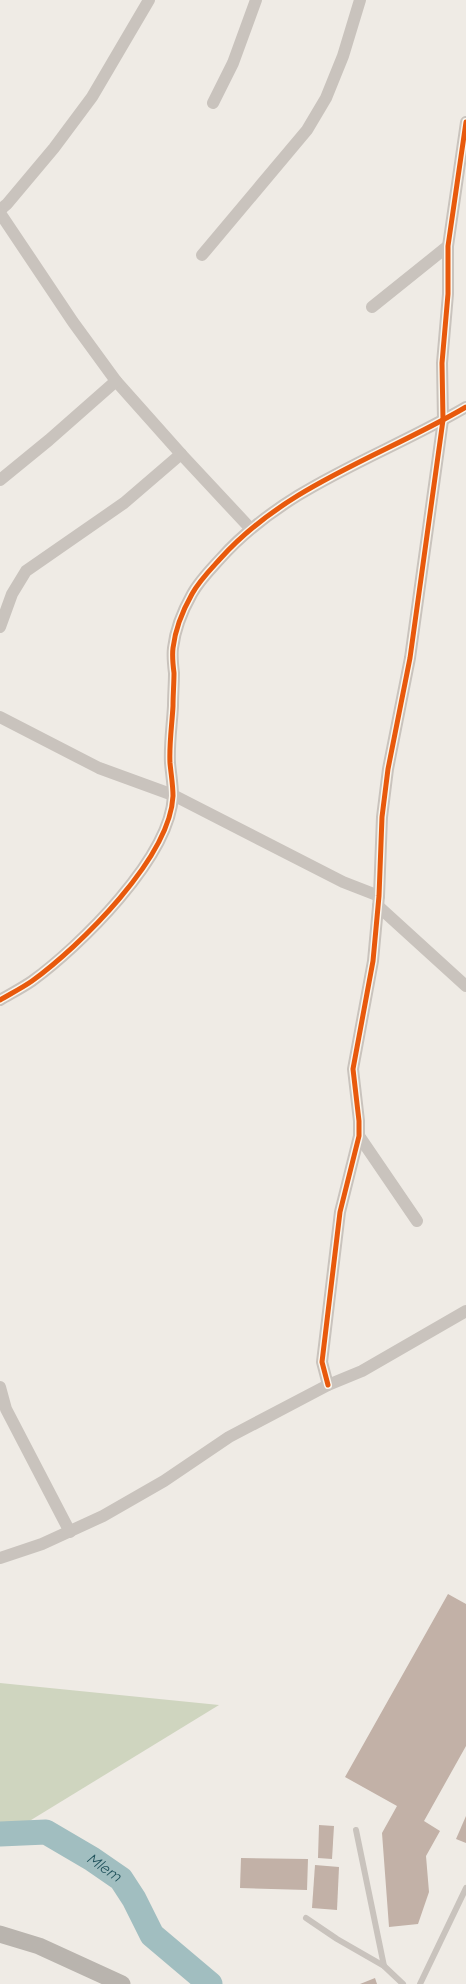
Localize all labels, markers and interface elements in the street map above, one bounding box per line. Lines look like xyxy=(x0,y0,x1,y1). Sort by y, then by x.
water label: Mlem xyxy=(83,1848,126,1886)

